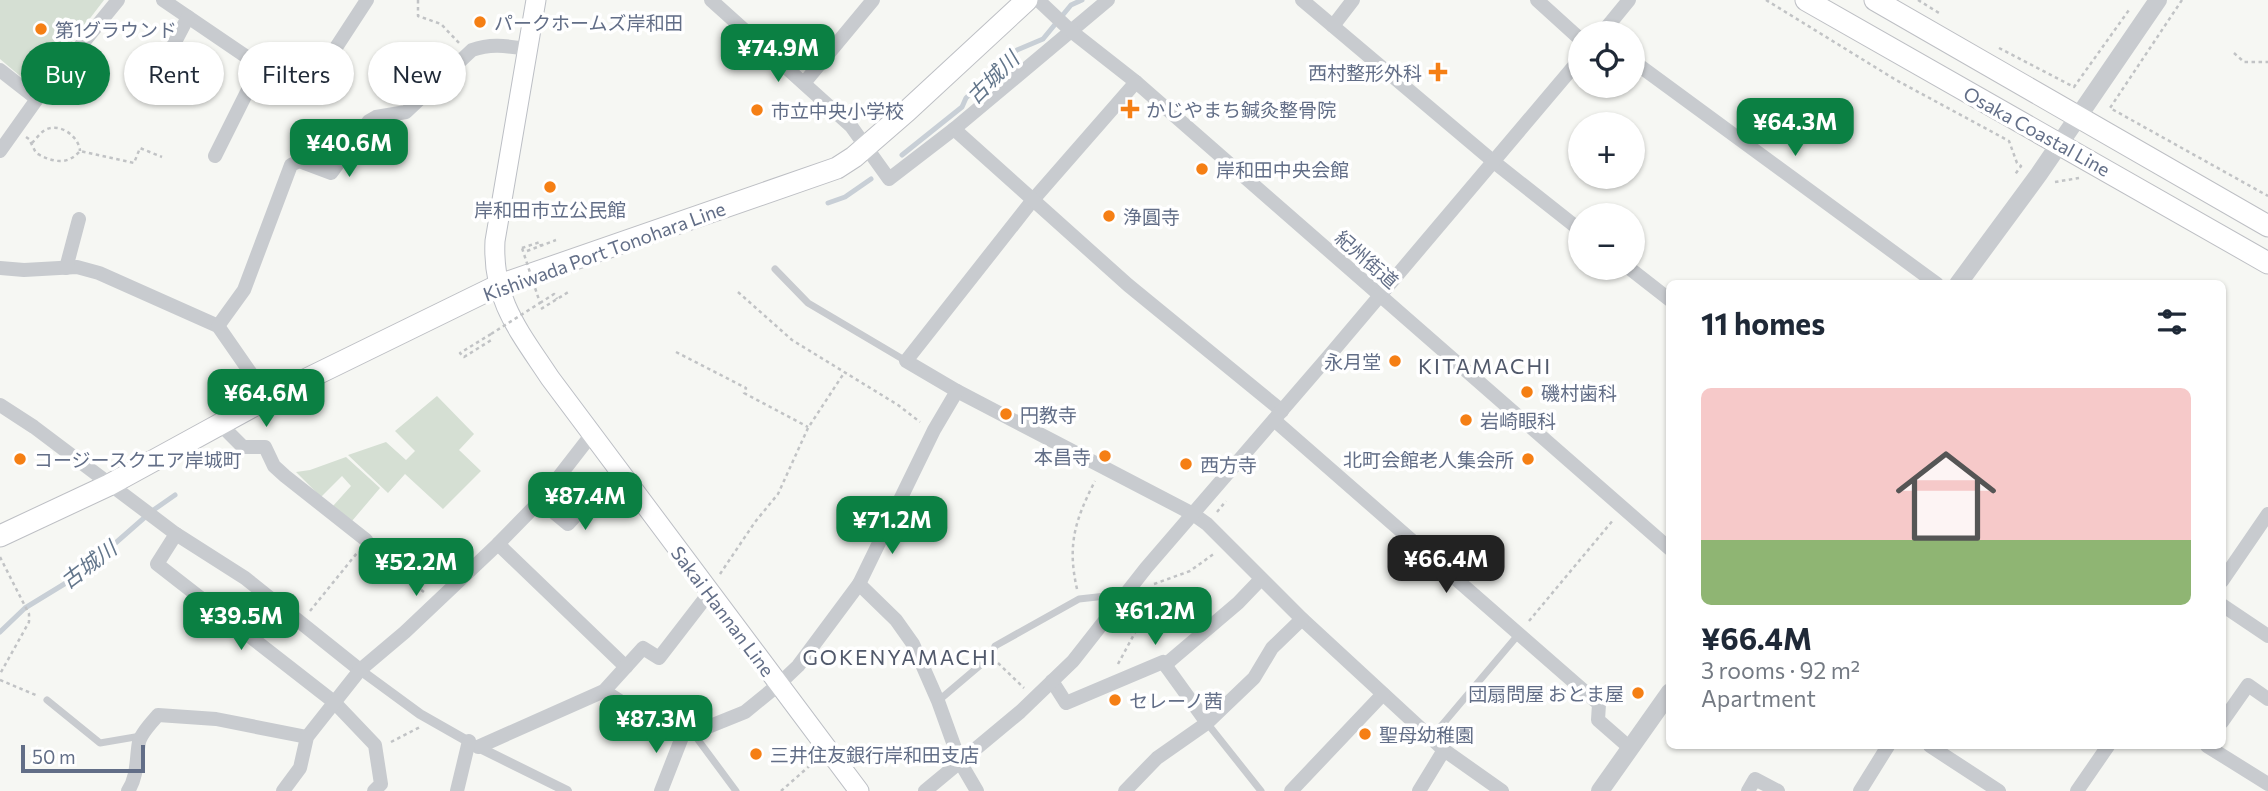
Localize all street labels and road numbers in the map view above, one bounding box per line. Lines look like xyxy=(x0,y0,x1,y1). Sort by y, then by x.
street label: Osaka Coastal Line xyxy=(1960,81,2114,181)
street label: Kishiwada Port Tonohara Line xyxy=(480,196,728,306)
street label: 紀州街道 xyxy=(1331,225,1403,293)
street label: Sakai Hannan Line xyxy=(667,541,779,681)

